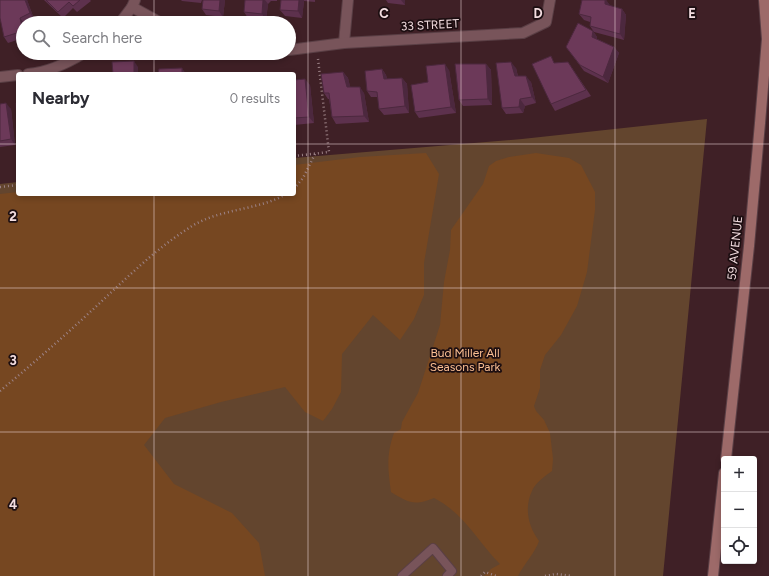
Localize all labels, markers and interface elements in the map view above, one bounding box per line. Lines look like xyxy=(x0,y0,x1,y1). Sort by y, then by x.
text: C xyxy=(379,6,389,21)
text: D xyxy=(533,6,543,21)
text: E xyxy=(688,6,696,21)
search box xyxy=(16,16,296,60)
street label: 33 STREET xyxy=(400,16,460,34)
icon: search xyxy=(30,27,52,49)
text: Search here xyxy=(62,29,142,47)
text: Nearby xyxy=(32,88,90,108)
text: 0 results xyxy=(230,91,280,106)
text: 2 xyxy=(9,209,17,224)
street label: 59 AVENUE xyxy=(725,215,745,281)
park label: Bud Miller All Seasons Park xyxy=(430,346,501,374)
text: 3 xyxy=(9,353,17,368)
map controls xyxy=(721,456,757,564)
button: + xyxy=(721,456,757,492)
button: − xyxy=(721,492,757,528)
text: 4 xyxy=(9,497,17,512)
button: locate xyxy=(721,528,757,564)

